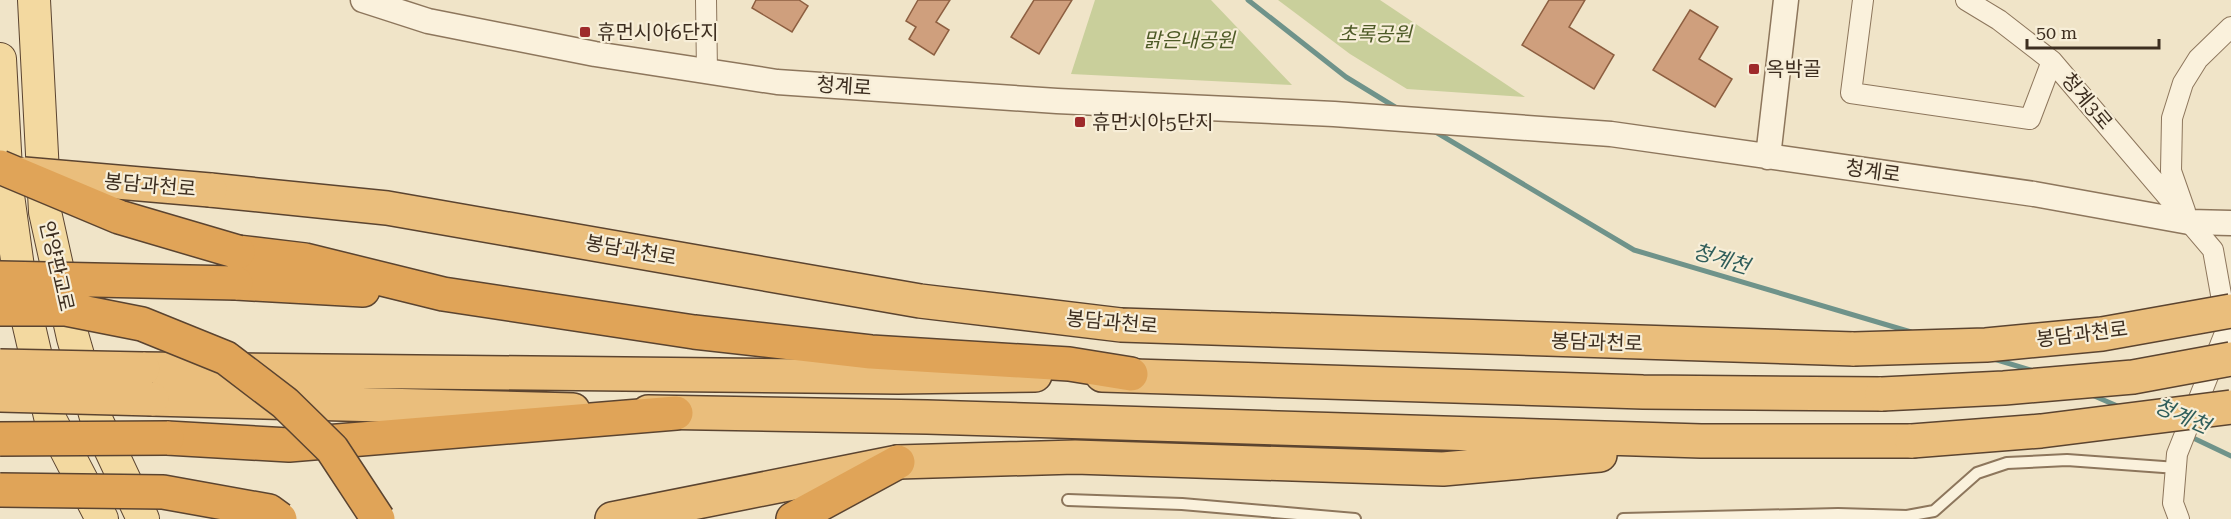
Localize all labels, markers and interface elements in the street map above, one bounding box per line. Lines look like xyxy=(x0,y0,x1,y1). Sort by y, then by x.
scale bar xyxy=(2027,12,2159,50)
place label: 휴먼시아6단지 xyxy=(597,20,719,44)
park label: 초록공원 xyxy=(1338,22,1413,46)
text: 50 m xyxy=(2036,22,2077,43)
marker: 휴먼시아6단지 xyxy=(578,25,592,39)
park label: 맑은내공원 xyxy=(1143,28,1237,52)
place label: 옥박골 xyxy=(1766,57,1821,81)
marker: 옥박골 xyxy=(1747,62,1761,76)
street label: 청계3로 xyxy=(2056,68,2118,134)
street label: 청계로 xyxy=(816,72,872,100)
place label: 휴먼시아5단지 xyxy=(1092,110,1214,134)
marker: 휴먼시아5단지 xyxy=(1073,115,1087,129)
street label: 청계로 xyxy=(1844,155,1902,187)
street label: 봉담과천로 xyxy=(103,169,197,201)
street label: 안양판교로 xyxy=(35,218,79,314)
street label: 봉담과천로 xyxy=(584,230,678,270)
water label: 청계천 xyxy=(1690,239,1755,280)
street label: 봉담과천로 xyxy=(1065,306,1159,338)
street label: 봉담과천로 xyxy=(2035,316,2129,352)
street label: 봉담과천로 xyxy=(1551,328,1643,356)
water label: 청계천 xyxy=(2151,394,2216,439)

